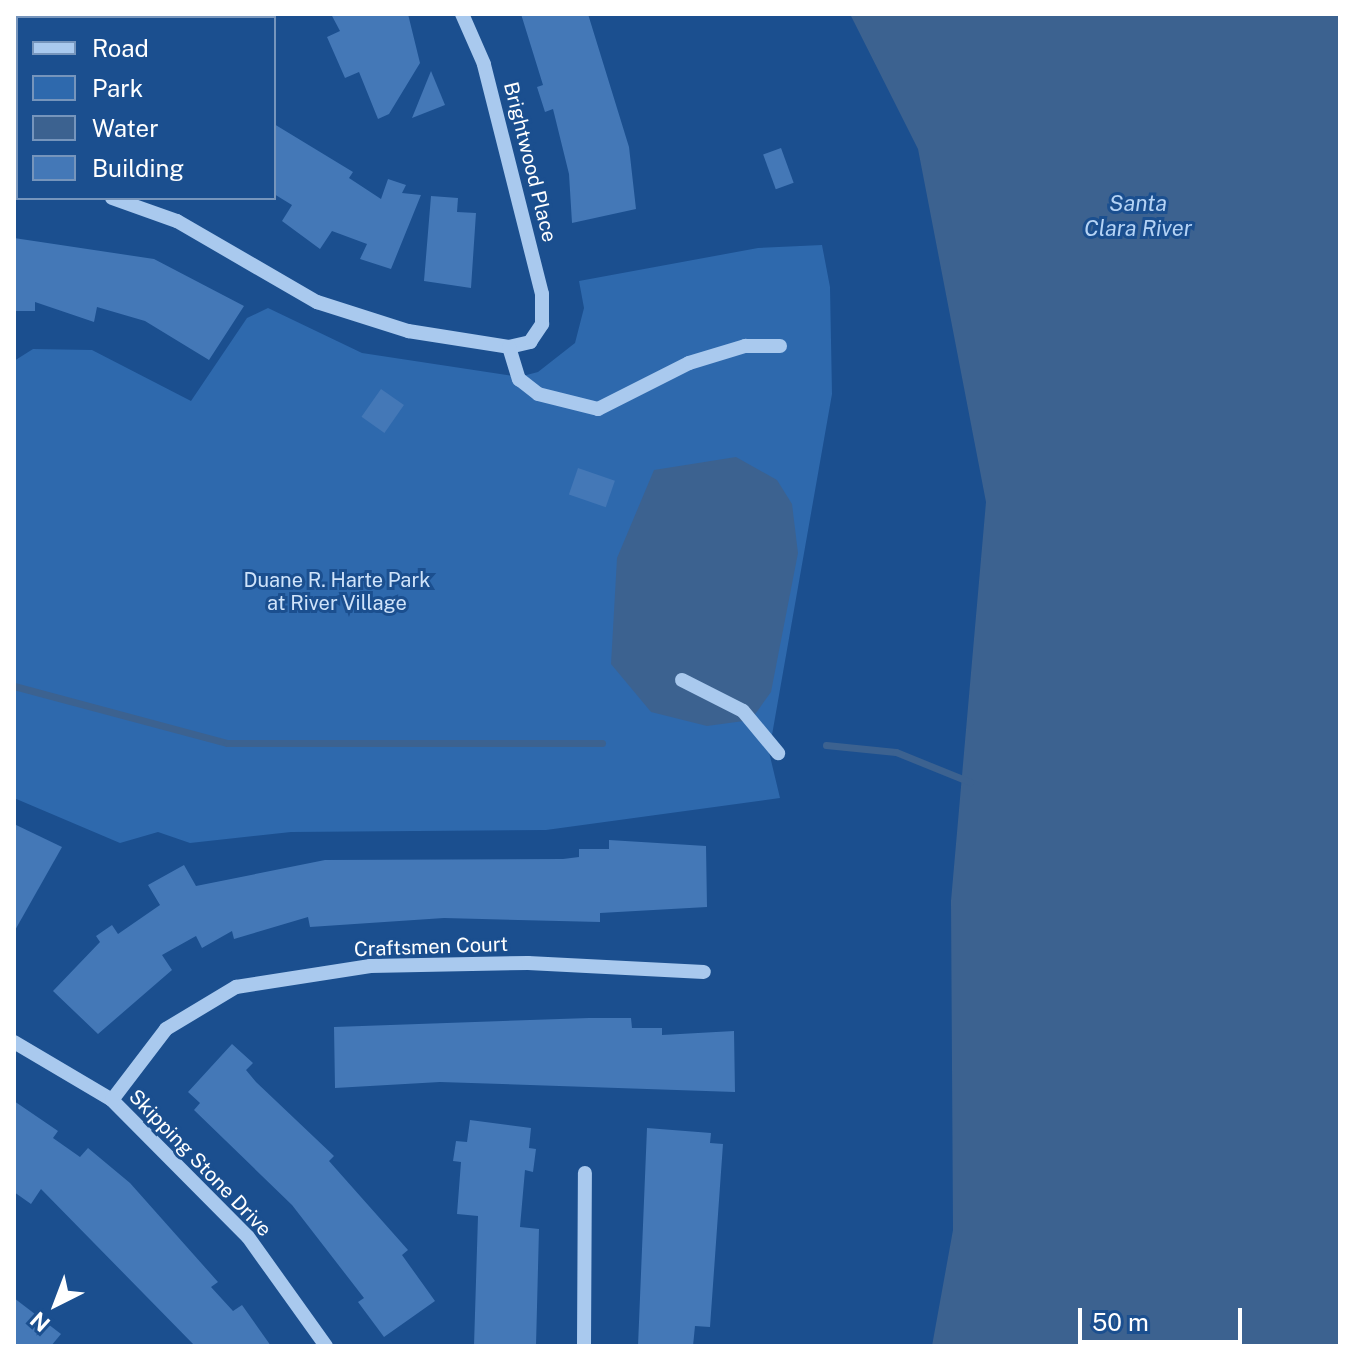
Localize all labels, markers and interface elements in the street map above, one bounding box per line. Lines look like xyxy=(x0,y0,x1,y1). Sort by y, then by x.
legend xyxy=(16,16,276,200)
text: Road xyxy=(92,34,149,62)
text: Park xyxy=(92,74,143,102)
street label: Brightwood Place xyxy=(498,79,562,245)
text: Water xyxy=(92,114,159,142)
text: Building xyxy=(92,154,184,182)
water label: Santa Clara River xyxy=(1084,190,1192,242)
park label: Duane R. Harte Park at River Village xyxy=(243,569,431,616)
street label: Craftsmen Court xyxy=(354,932,508,962)
street label: Skipping Stone Drive xyxy=(124,1085,276,1241)
north arrow xyxy=(16,1264,96,1344)
scale bar xyxy=(1082,1292,1246,1342)
text: N xyxy=(25,1306,55,1337)
text: 50 m xyxy=(1092,1308,1149,1336)

